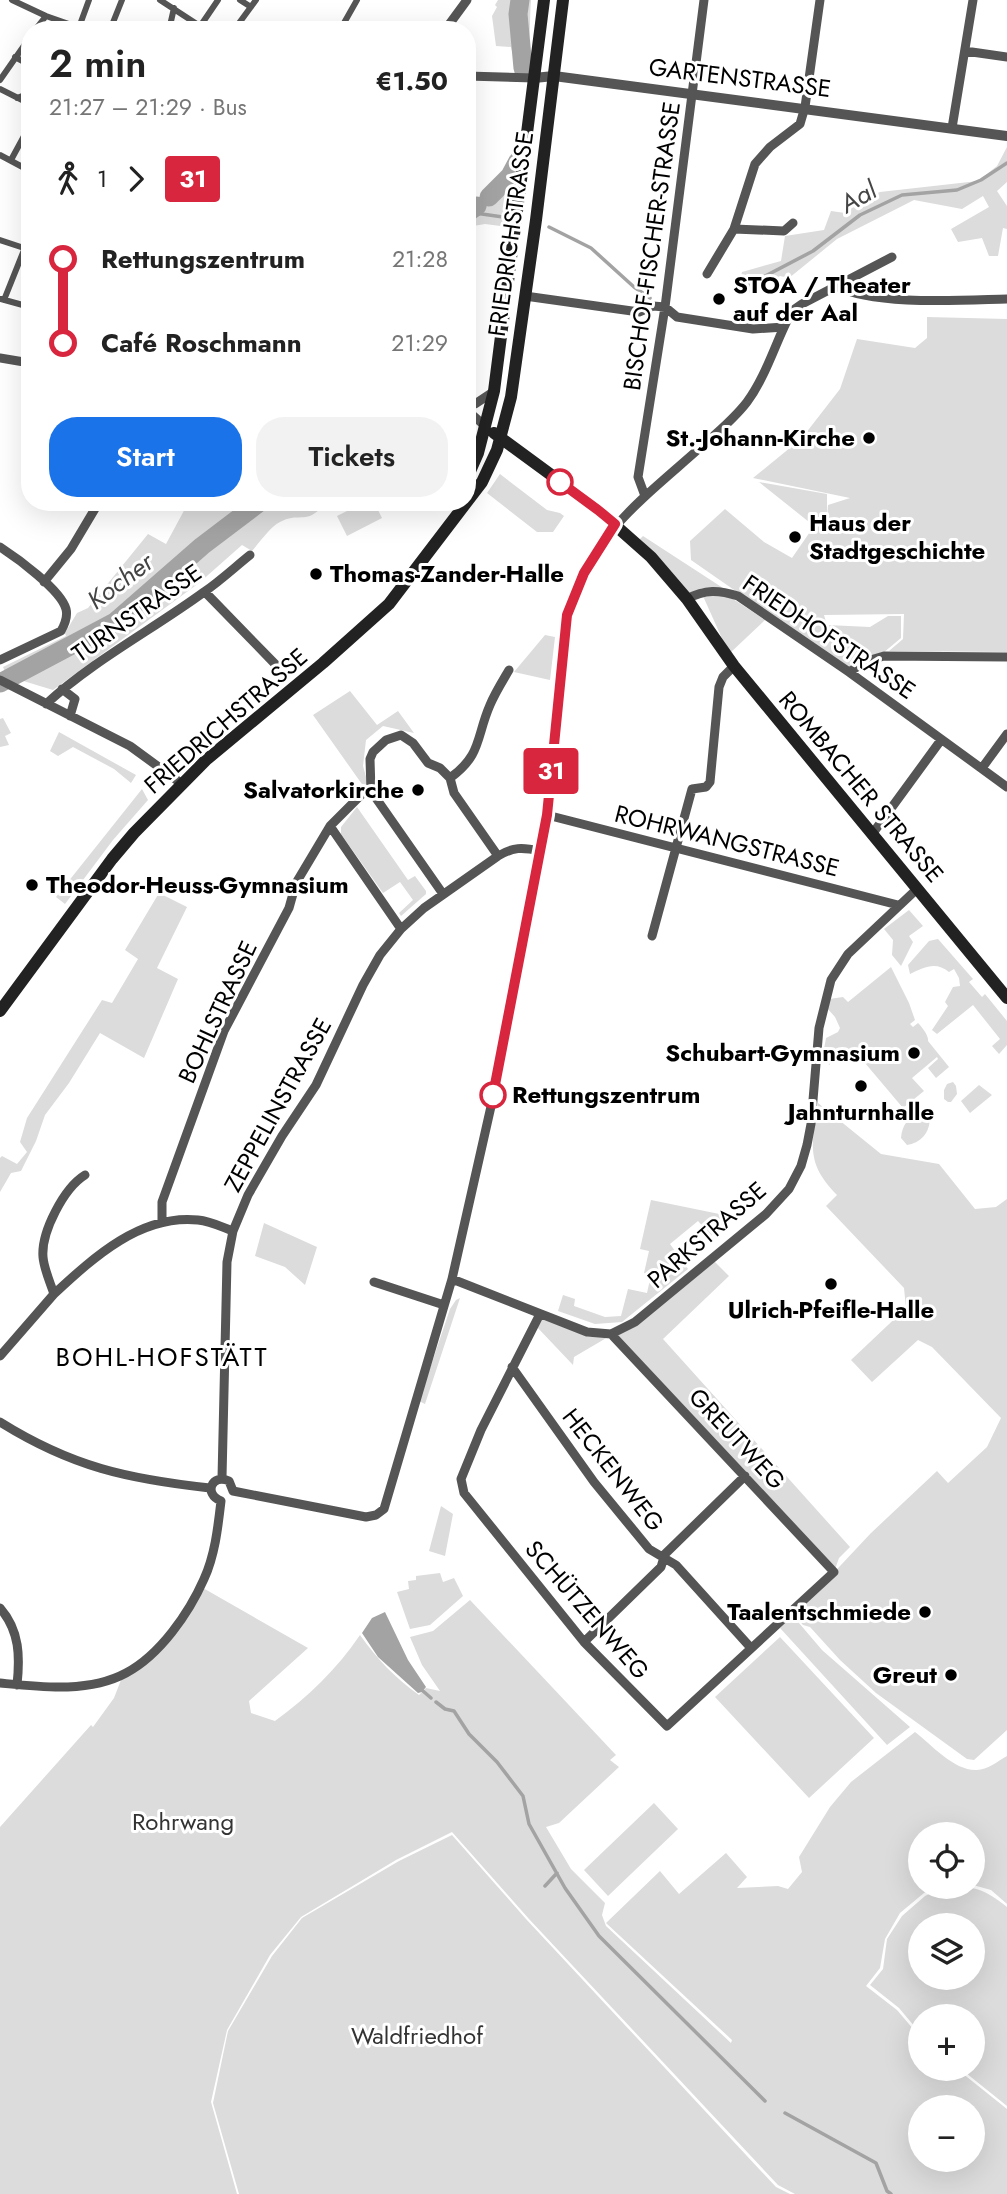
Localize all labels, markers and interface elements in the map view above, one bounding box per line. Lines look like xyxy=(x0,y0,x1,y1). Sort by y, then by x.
text: 2 min xyxy=(49,36,147,91)
street label: GARTENSTRASSE xyxy=(647,49,833,106)
text: €1.50 xyxy=(375,62,448,100)
text: 21:27 – 21:29 · Bus xyxy=(49,90,247,124)
street label: BISCHOF-FISCHER-STRASSE xyxy=(614,99,689,393)
street label: FRIEDRICHSTRASSE xyxy=(479,129,542,339)
icon: walk xyxy=(49,160,87,198)
icon: forward xyxy=(117,160,155,198)
text: 31 xyxy=(179,161,206,196)
text: 1 xyxy=(97,162,107,196)
water label: Aal xyxy=(832,171,884,223)
text: Rettungszentrum xyxy=(101,240,305,278)
text: 21:28 xyxy=(392,242,448,276)
place label: STOA / Theater auf der Aal xyxy=(733,267,911,330)
marker: STOA / Theater auf der Aal xyxy=(711,291,727,307)
text: Café Roschmann xyxy=(101,324,302,362)
text: 21:29 xyxy=(391,326,448,360)
button: Start xyxy=(49,417,242,497)
button: Tickets xyxy=(256,417,448,497)
place label: St.-Johann-Kirche xyxy=(666,420,855,455)
marker: St.-Johann-Kirche xyxy=(861,430,877,446)
unlabelled marker xyxy=(547,469,573,495)
place label: Haus der Stadtgeschichte xyxy=(809,505,985,568)
marker: Haus der Stadtgeschichte xyxy=(787,529,803,545)
water label: Kocher xyxy=(79,543,162,619)
street label: TURNSTRASSE xyxy=(65,555,209,670)
place label: Thomas-Zander-Halle xyxy=(330,556,564,591)
marker: Thomas-Zander-Halle xyxy=(308,566,324,582)
street label: FRIEDHOFSTRASSE xyxy=(736,566,923,708)
street label: FRIEDRICHSTRASSE xyxy=(136,640,315,802)
street label: ROMBACHER STRASSE xyxy=(771,683,952,890)
line badge: 31 xyxy=(520,748,582,794)
text: 31 xyxy=(537,753,565,788)
place label: Salvatorkirche xyxy=(243,772,404,807)
marker: Salvatorkirche xyxy=(410,782,426,798)
street label: ROHRWANGSTRASSE xyxy=(611,796,843,885)
place label: Theodor-Heuss-Gymnasium xyxy=(46,867,349,902)
marker: Theodor-Heuss-Gymnasium xyxy=(24,877,40,893)
street label: BOHLSTRASSE xyxy=(169,935,266,1089)
street label: ZEPPELINSTRASSE xyxy=(215,1011,340,1198)
place label: Schubart-Gymnasium xyxy=(665,1035,900,1070)
marker: Schubart-Gymnasium xyxy=(906,1045,922,1061)
place label: Rettungszentrum xyxy=(512,1077,700,1112)
marker: Jahnturnhalle xyxy=(853,1078,869,1094)
marker: Rettungszentrum xyxy=(480,1082,506,1108)
place label: Jahnturnhalle xyxy=(784,1094,934,1129)
street label: PARKSTRASSE xyxy=(640,1173,774,1296)
marker: Ulrich-Pfeifle-Halle xyxy=(823,1276,839,1292)
place label: Ulrich-Pfeifle-Halle xyxy=(728,1292,934,1327)
district label: BOHL-HOFSTÄTT xyxy=(56,1338,268,1376)
street label: GREUTWEG xyxy=(681,1380,794,1497)
street label: HECKENWEG xyxy=(554,1401,673,1539)
street label: SCHÜTZENWEG xyxy=(517,1532,658,1687)
place label: Taalentschmiede xyxy=(727,1594,911,1629)
marker: Taalentschmiede xyxy=(917,1604,933,1620)
place label: Greut xyxy=(873,1657,937,1692)
marker: Greut xyxy=(943,1667,959,1683)
park label: Rohrwang xyxy=(132,1804,234,1839)
map controls xyxy=(908,1822,985,2172)
button: locate xyxy=(908,1822,985,1899)
button: layers xyxy=(908,1913,985,1990)
button: + xyxy=(908,2004,985,2081)
park label: Waldfriedhof xyxy=(351,2018,484,2053)
button: − xyxy=(908,2095,985,2172)

